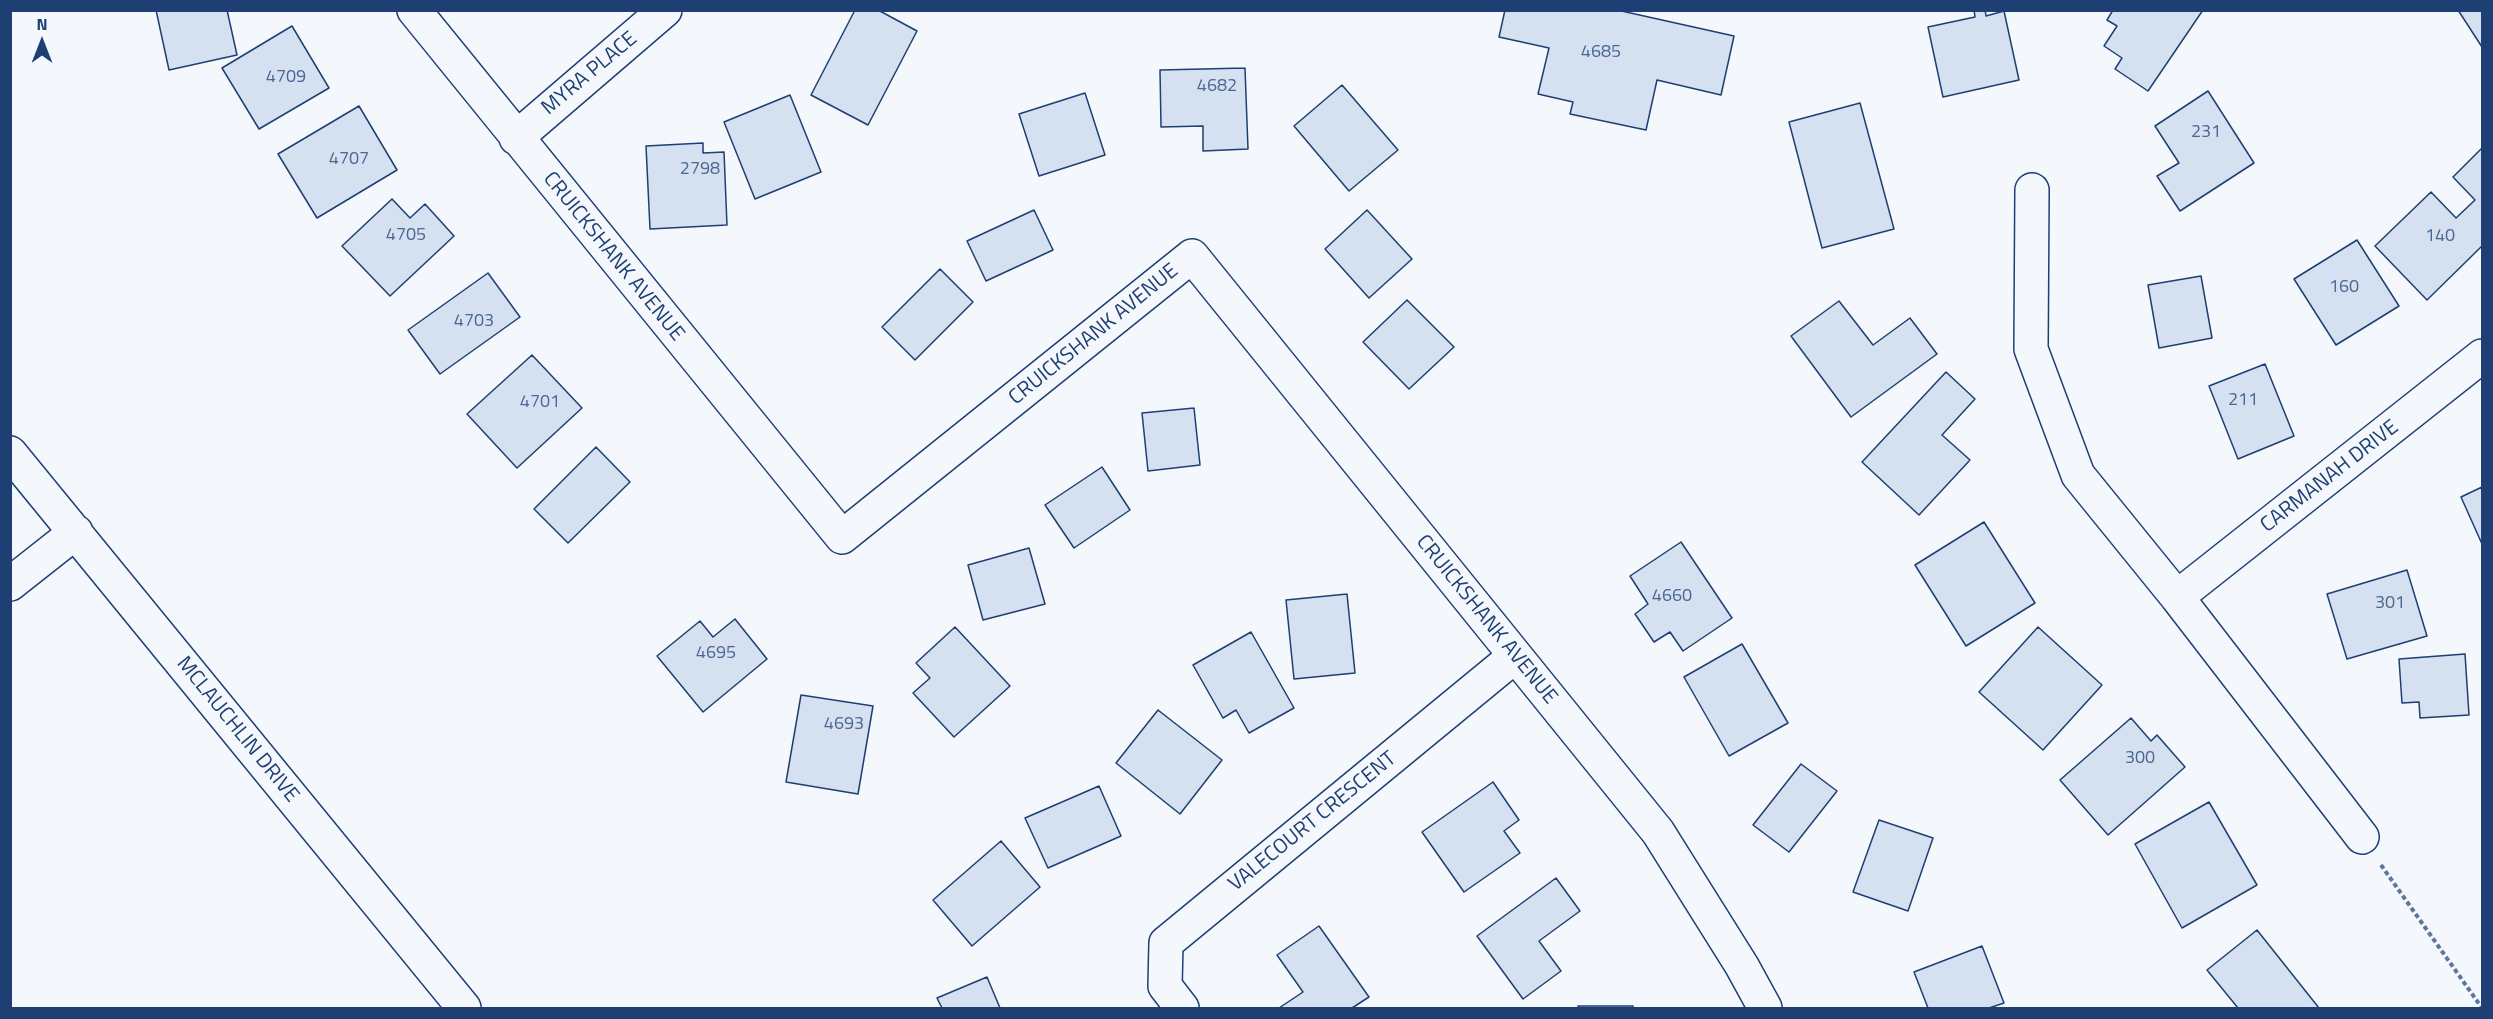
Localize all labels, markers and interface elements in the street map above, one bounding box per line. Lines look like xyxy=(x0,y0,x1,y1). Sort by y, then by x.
north arrow xyxy=(12,12,72,72)
text: N xyxy=(36,12,48,36)
street label: MYRA PLACE xyxy=(537,27,643,121)
house number: 4685 xyxy=(1581,42,1621,64)
house number: 4709 xyxy=(266,67,306,89)
house number: 4682 xyxy=(1197,76,1237,98)
house number: 231 xyxy=(2191,122,2221,144)
house number: 4707 xyxy=(329,149,369,171)
house number: 2798 xyxy=(680,159,720,181)
street label: CRUICKSHANK AVENUE xyxy=(537,167,689,347)
house number: 4705 xyxy=(386,225,426,247)
house number: 140 xyxy=(2425,226,2455,248)
street label: CRUICKSHANK AVENUE xyxy=(1004,259,1184,411)
house number: 160 xyxy=(2329,277,2359,299)
house number: 4703 xyxy=(454,311,494,333)
house number: 211 xyxy=(2228,390,2258,412)
house number: 4701 xyxy=(520,392,560,414)
street label: CARMANAH DRIVE xyxy=(2256,415,2404,539)
street label: CRUICKSHANK AVENUE xyxy=(1410,530,1562,710)
house number: 4660 xyxy=(1652,586,1692,608)
house number: 301 xyxy=(2375,593,2405,615)
house number: 4695 xyxy=(696,643,736,665)
street label: MCLAUCHLIN DRIVE xyxy=(171,652,303,808)
house number: 4693 xyxy=(824,714,864,736)
street label: VALECOURT CRESCENT xyxy=(1224,747,1402,897)
house number: 300 xyxy=(2125,748,2155,770)

